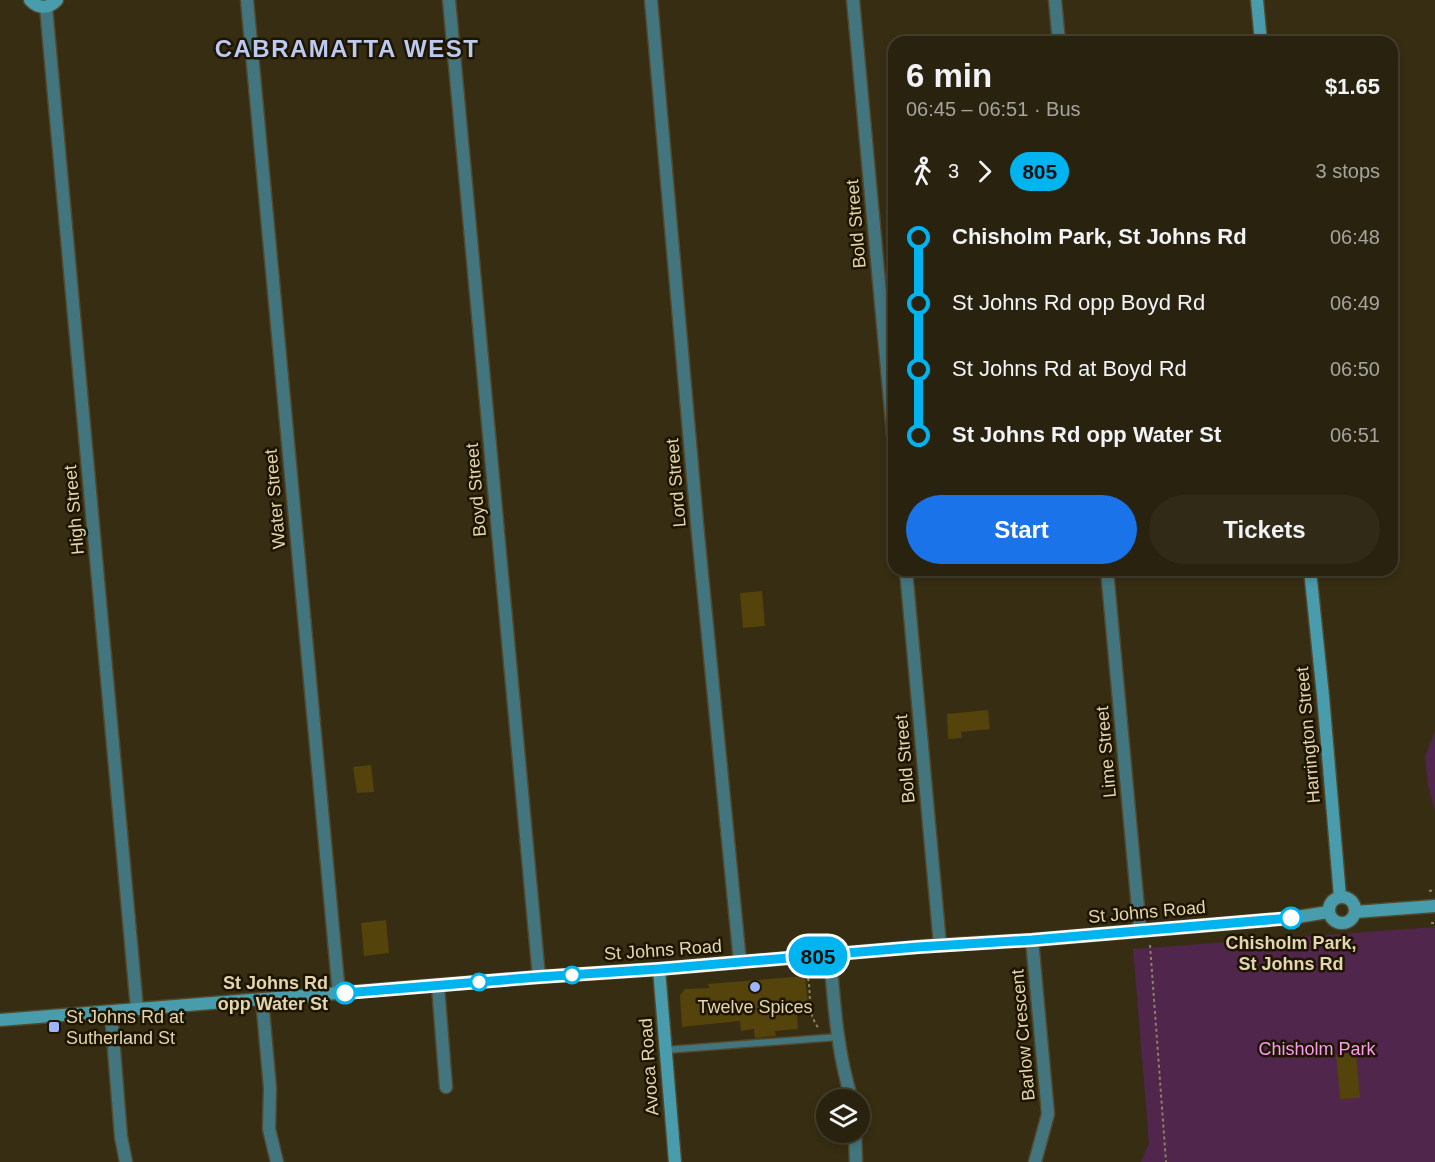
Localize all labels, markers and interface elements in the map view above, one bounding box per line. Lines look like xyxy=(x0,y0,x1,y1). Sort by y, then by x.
district label: CABRAMATTA WEST xyxy=(215,35,479,62)
text: 6 min xyxy=(906,57,992,94)
text: $1.65 xyxy=(1325,74,1380,99)
text: 06:45 – 06:51 · Bus xyxy=(906,98,1081,120)
icon: walk xyxy=(906,155,939,188)
icon: forward xyxy=(968,155,1001,188)
text: 3 xyxy=(948,160,959,182)
text: 805 xyxy=(1022,160,1057,183)
text: 3 stops xyxy=(1316,160,1380,182)
street label: Bold Street xyxy=(842,179,870,269)
text: Chisholm Park, St Johns Rd xyxy=(952,224,1247,249)
text: 06:48 xyxy=(1330,226,1380,248)
text: St Johns Rd opp Boyd Rd xyxy=(952,290,1205,315)
text: 06:49 xyxy=(1330,292,1380,314)
text: St Johns Rd at Boyd Rd xyxy=(952,356,1187,381)
text: 06:50 xyxy=(1330,358,1380,380)
text: St Johns Rd opp Water St xyxy=(952,422,1221,447)
text: 06:51 xyxy=(1330,424,1380,446)
street label: Lord Street xyxy=(662,438,690,528)
street label: Boyd Street xyxy=(462,442,490,538)
street label: Water Street xyxy=(261,448,289,550)
street label: High Street xyxy=(60,464,88,556)
button: Start xyxy=(906,495,1137,564)
button: Tickets xyxy=(1149,495,1380,564)
street label: Harrington Street xyxy=(1292,666,1324,804)
street label: Lime Street xyxy=(1092,705,1120,799)
street label: Bold Street xyxy=(891,714,919,804)
street label: St Johns Road xyxy=(1087,897,1207,927)
marker: Chisholm Park, St Johns Rd xyxy=(1280,907,1302,929)
place label: Chisholm Park, St Johns Rd xyxy=(1225,933,1357,974)
street label: St Johns Road xyxy=(603,936,723,964)
line badge: 805 xyxy=(784,936,852,976)
text: 805 xyxy=(800,945,836,968)
unlabelled marker xyxy=(563,966,581,984)
street label: Barlow Crescent xyxy=(1007,968,1039,1102)
place label: St Johns Rd opp Water St xyxy=(218,973,328,1014)
unlabelled marker xyxy=(470,973,488,991)
marker: Twelve Spices xyxy=(748,980,762,994)
marker: St Johns Rd opp Water St xyxy=(334,982,356,1004)
place label: Twelve Spices xyxy=(697,997,813,1017)
place label: St Johns Rd at Sutherland St xyxy=(66,1007,184,1048)
street label: Avoca Road xyxy=(636,1018,662,1116)
marker: St Johns Rd at Sutherland St xyxy=(47,1020,61,1034)
park label: Chisholm Park xyxy=(1258,1039,1377,1059)
map controls xyxy=(816,1089,870,1143)
button: layers xyxy=(816,1089,870,1143)

